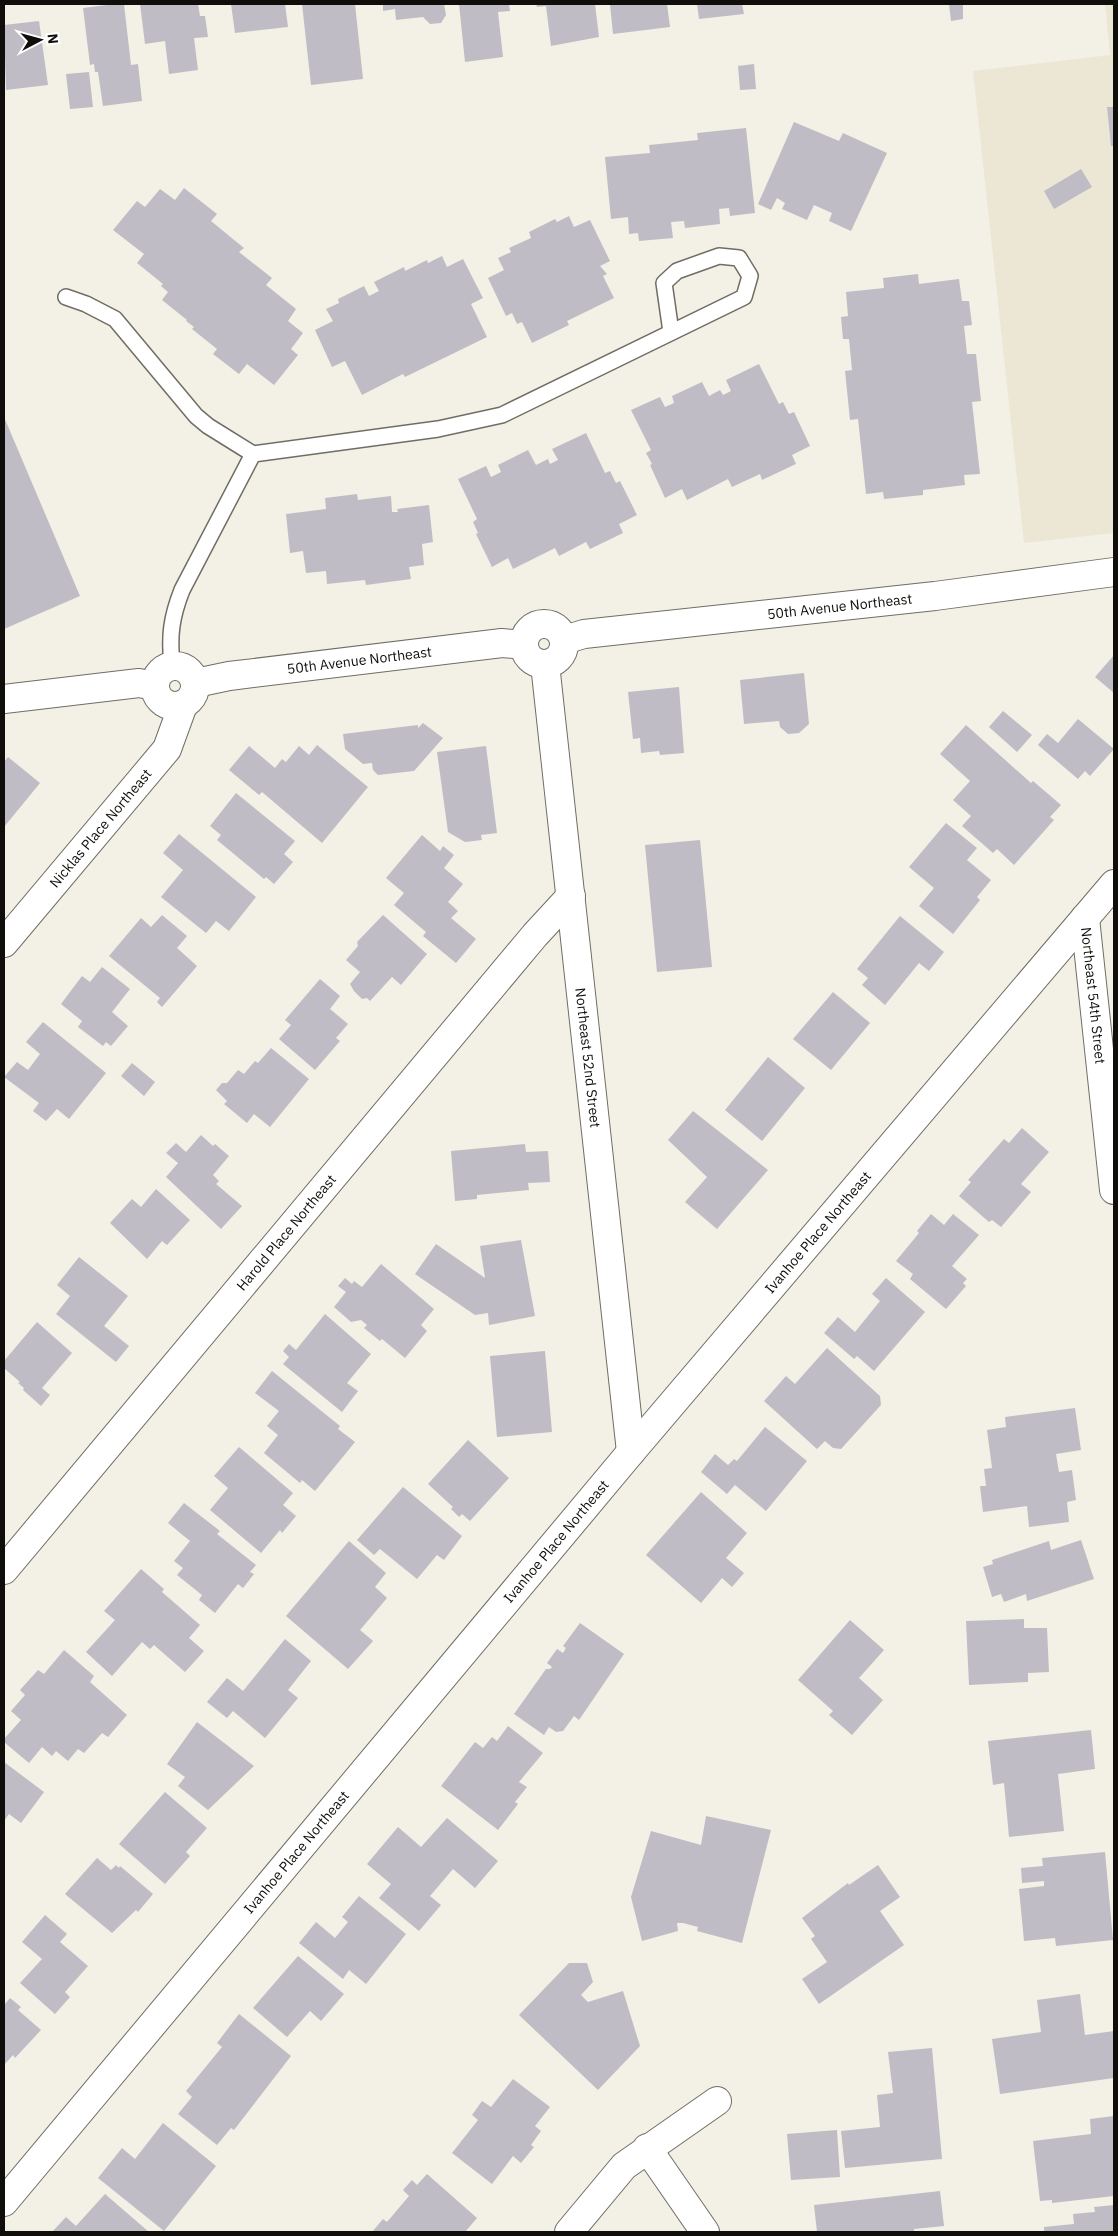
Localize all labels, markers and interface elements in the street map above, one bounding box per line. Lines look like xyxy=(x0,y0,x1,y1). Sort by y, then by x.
north arrow xyxy=(15,15,65,65)
text: N xyxy=(43,33,62,45)
street label: 50th Avenue Northeast xyxy=(766,590,913,623)
street label: 50th Avenue Northeast xyxy=(286,643,433,678)
street label: Nicklas Place Northeast xyxy=(45,765,156,891)
street label: Northeast 54th Street xyxy=(1077,926,1110,1065)
street label: Northeast 52nd Street xyxy=(571,987,605,1129)
street label: Ivanhoe Place Northeast xyxy=(761,1167,875,1297)
street label: Harold Place Northeast xyxy=(233,1171,340,1294)
street label: Ivanhoe Place Northeast xyxy=(500,1476,613,1607)
street label: Ivanhoe Place Northeast xyxy=(240,1787,353,1917)

